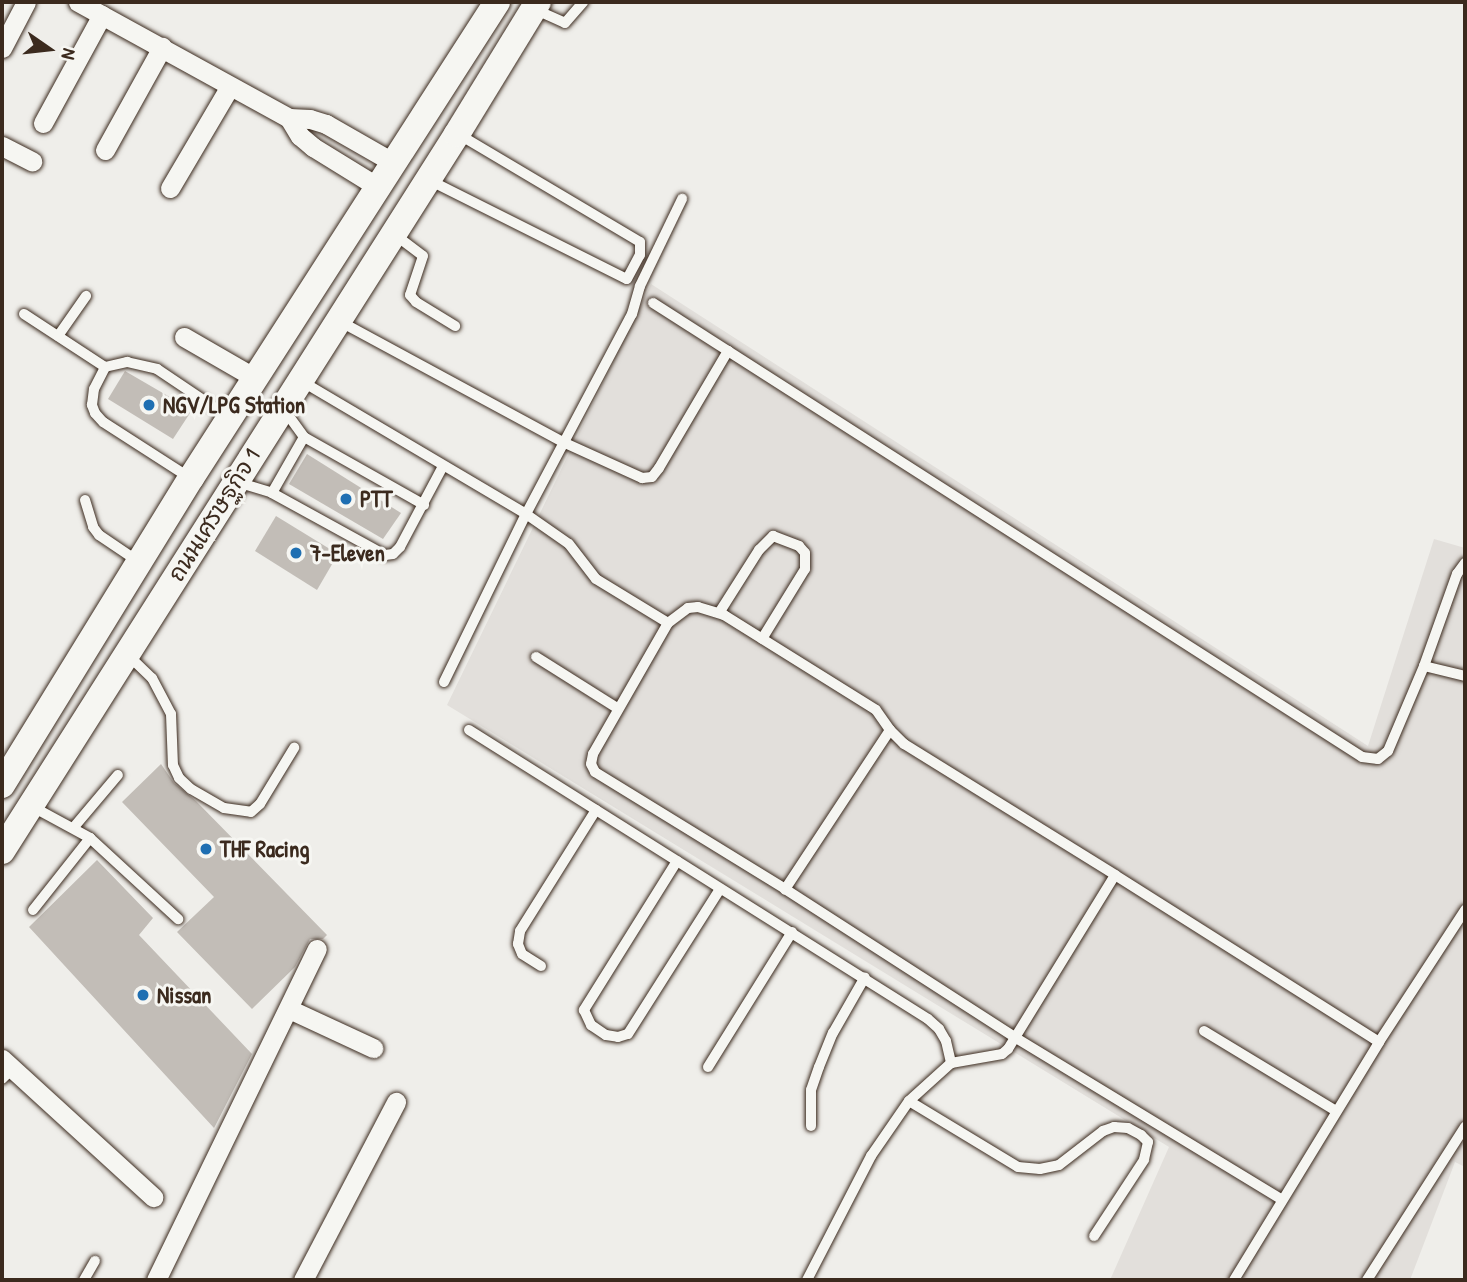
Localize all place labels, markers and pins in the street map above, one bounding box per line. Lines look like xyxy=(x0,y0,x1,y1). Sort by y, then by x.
place label: NGV/LPG Station xyxy=(163,391,305,419)
marker: NGV/LPG Station xyxy=(141,397,157,413)
place label: PTT xyxy=(360,485,393,513)
marker: PTT xyxy=(338,491,354,507)
place label: 7-Eleven xyxy=(310,539,385,567)
marker: 7-Eleven xyxy=(288,545,304,561)
place label: THF Racing xyxy=(220,835,310,863)
marker: THF Racing xyxy=(198,841,214,857)
place label: Nissan xyxy=(157,981,212,1009)
marker: Nissan xyxy=(135,987,151,1003)

